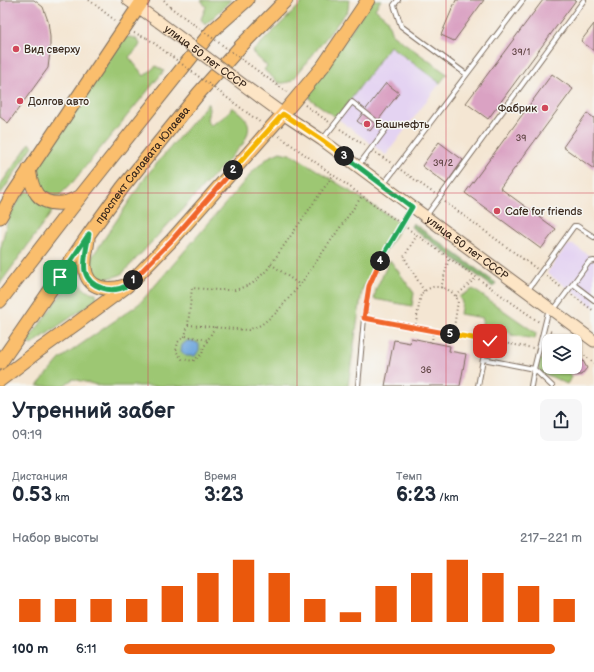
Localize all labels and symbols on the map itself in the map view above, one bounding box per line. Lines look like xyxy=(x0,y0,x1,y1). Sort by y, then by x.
street label: улица 50 лет СССР xyxy=(162,22,249,91)
place label: Вид сверху xyxy=(24,43,80,56)
marker: Вид сверху xyxy=(11,44,21,54)
house number: 39/1 xyxy=(512,47,530,58)
place label: Долгов авто xyxy=(28,95,89,108)
marker: Долгов авто xyxy=(15,96,25,106)
place label: Фабрик xyxy=(498,102,537,115)
street label: проспект Салавата Юлаева xyxy=(92,103,193,226)
marker: Фабрик xyxy=(540,103,550,113)
place label: Башнефть xyxy=(375,118,430,131)
marker: Башнефть xyxy=(362,119,372,129)
house number: 39 xyxy=(516,133,526,144)
pin: 3 xyxy=(334,146,354,166)
house number: 39/2 xyxy=(433,158,454,169)
pin: 2 xyxy=(223,160,243,180)
place label: Cafe for friends xyxy=(505,205,583,218)
marker: Cafe for friends xyxy=(492,206,502,216)
street label: улица 50 лет СССР xyxy=(424,213,511,282)
pin: 4 xyxy=(370,251,390,271)
pin xyxy=(43,260,77,294)
pin: 1 xyxy=(123,270,143,290)
pin: 5 xyxy=(440,324,460,344)
pin xyxy=(473,324,507,358)
house number: 36 xyxy=(420,365,432,376)

